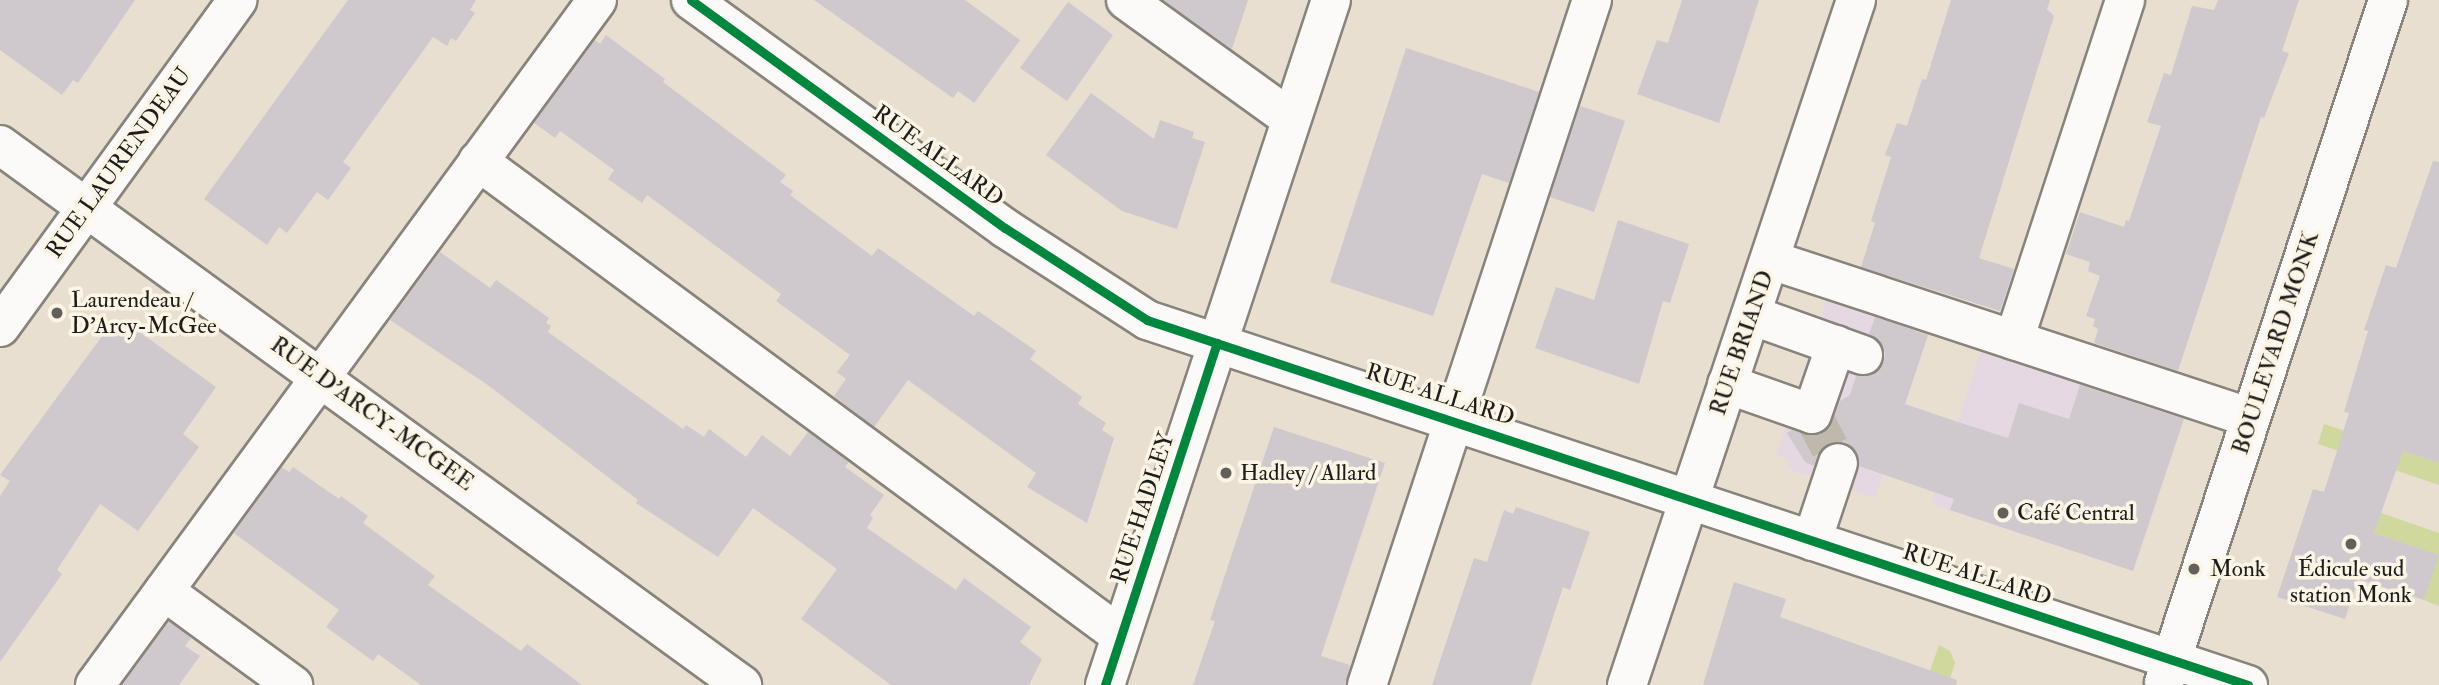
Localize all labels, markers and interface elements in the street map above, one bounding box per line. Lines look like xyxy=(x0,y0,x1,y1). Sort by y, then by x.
street label: RUE LAURENDEAU xyxy=(41,62,197,264)
street label: RUE ALLARD xyxy=(867,99,1009,213)
street label: BOULEVARD MONK xyxy=(2227,228,2325,458)
street label: RUE BRIAND xyxy=(1704,267,1780,419)
place label: Laurendeau / D'Arcy-McGee xyxy=(71,286,217,340)
marker: Laurendeau / D'Arcy-McGee xyxy=(49,305,65,321)
street label: RUE D'ARCY-MCGEE xyxy=(265,331,479,497)
street label: RUE ALLARD xyxy=(1362,358,1518,432)
street label: RUE HADLEY xyxy=(1106,429,1180,587)
place label: Hadley / Allard xyxy=(1240,459,1376,487)
marker: Hadley / Allard xyxy=(1218,465,1234,481)
place label: Café Central xyxy=(2017,499,2135,527)
marker: Café Central xyxy=(1995,505,2011,521)
marker: Édicule sud station Monk xyxy=(2343,536,2359,552)
street label: RUE ALLARD xyxy=(1899,538,2055,612)
place label: Monk xyxy=(2210,555,2266,583)
place label: Édicule sud station Monk xyxy=(2290,555,2412,609)
marker: Monk xyxy=(2184,559,2204,579)

